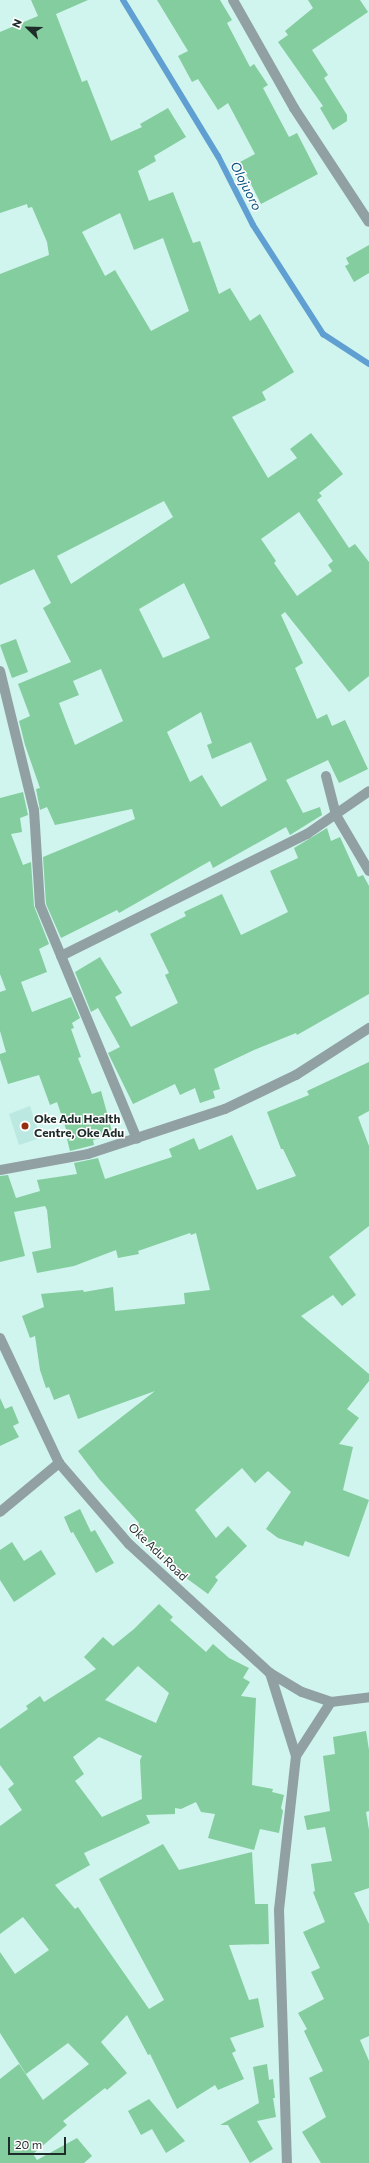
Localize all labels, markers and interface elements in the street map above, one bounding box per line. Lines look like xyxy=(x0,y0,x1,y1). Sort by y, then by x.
north arrow xyxy=(8,8,48,48)
text: N xyxy=(9,17,24,29)
water label: Olojuoro xyxy=(227,159,265,213)
place label: Oke Adu Health Centre, Oke Adu xyxy=(34,1112,124,1140)
marker: Oke Adu Health Centre, Oke Adu xyxy=(19,1120,31,1132)
street label: Oke Adu Road xyxy=(125,1520,191,1584)
scale bar xyxy=(10,2129,68,2155)
text: 20 m xyxy=(15,2137,42,2151)

